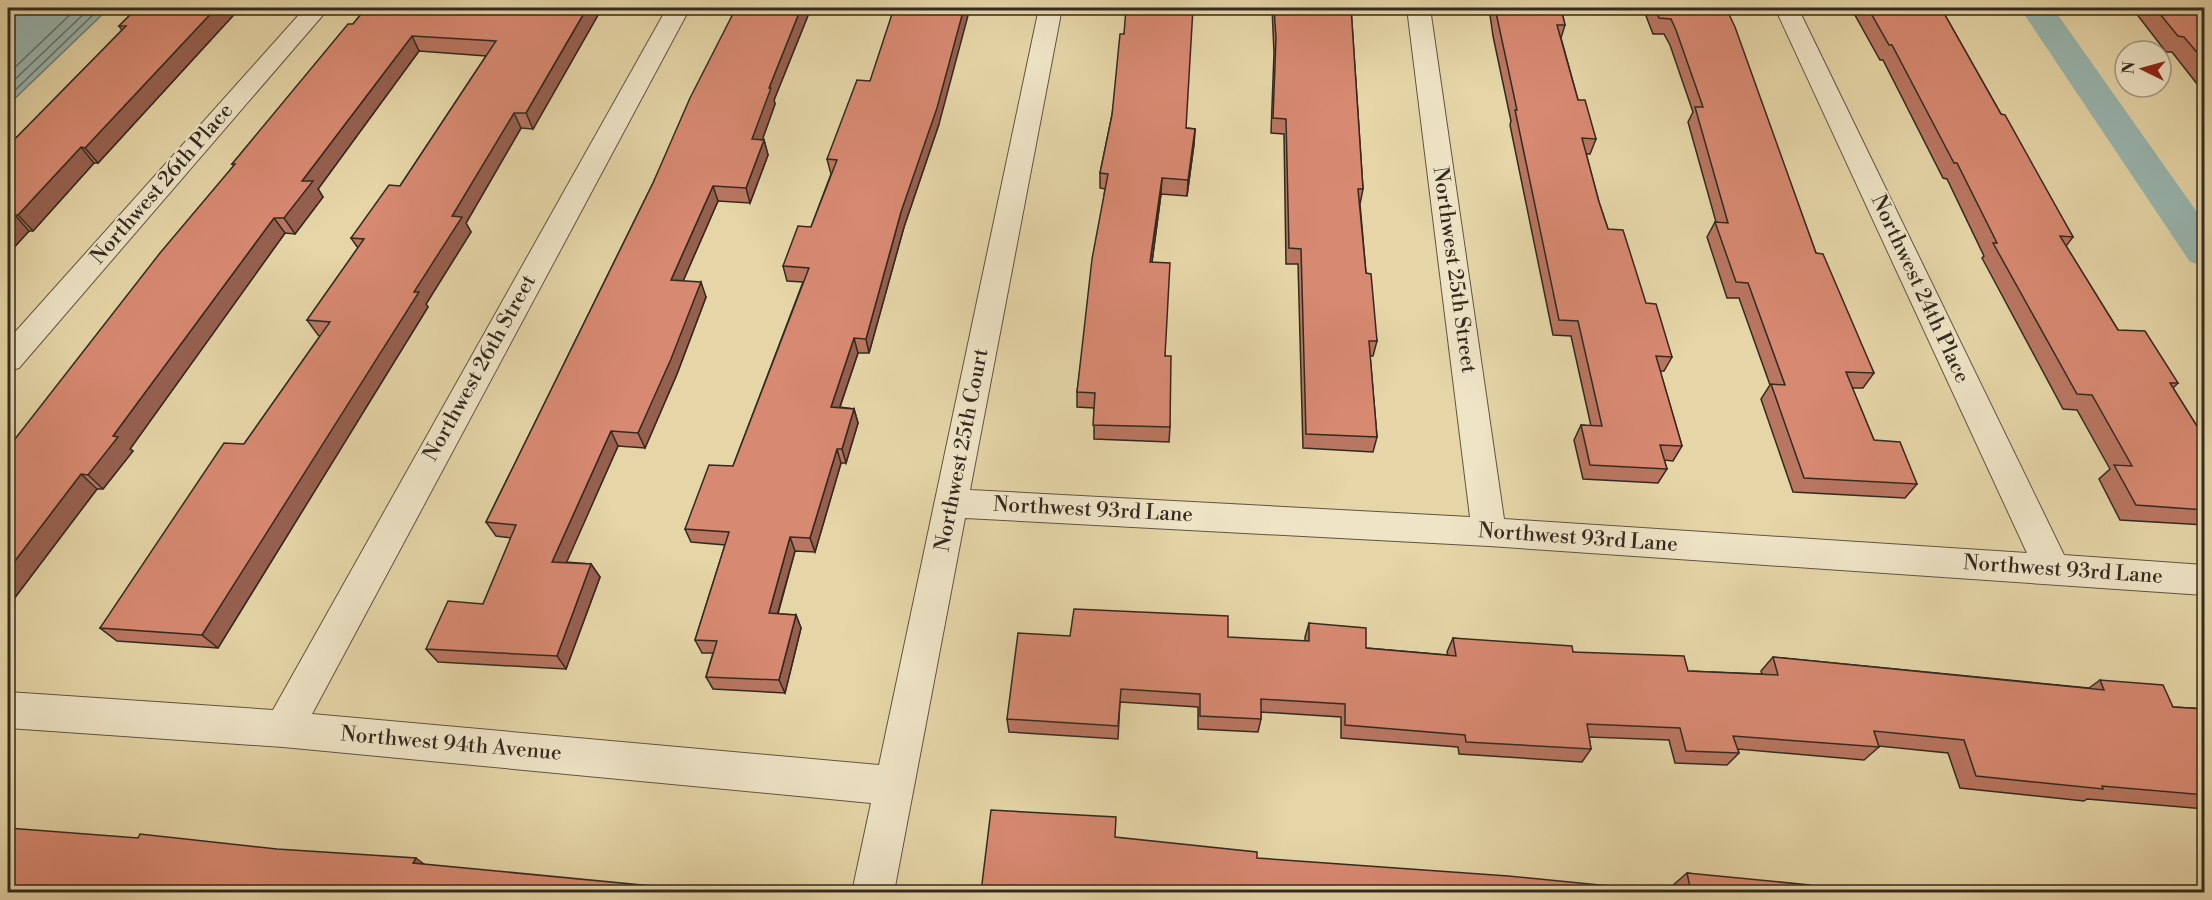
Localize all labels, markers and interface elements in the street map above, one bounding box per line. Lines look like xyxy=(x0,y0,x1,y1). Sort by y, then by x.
north arrow xyxy=(2113,39,2173,99)
text: N xyxy=(2119,60,2140,75)
street label: Northwest 26th Place xyxy=(85,98,239,270)
street label: Northwest 25th Street xyxy=(1427,165,1481,375)
street label: Northwest 24th Place xyxy=(1865,191,1975,387)
street label: Northwest 26th Street xyxy=(418,270,542,466)
street label: Northwest 25th Court xyxy=(930,346,995,554)
street label: Northwest 93rd Lane xyxy=(992,492,1194,528)
street label: Northwest 93rd Lane xyxy=(1477,518,1679,558)
street label: Northwest 93rd Lane xyxy=(1962,550,2164,590)
street label: Northwest 94th Avenue xyxy=(339,721,563,767)

